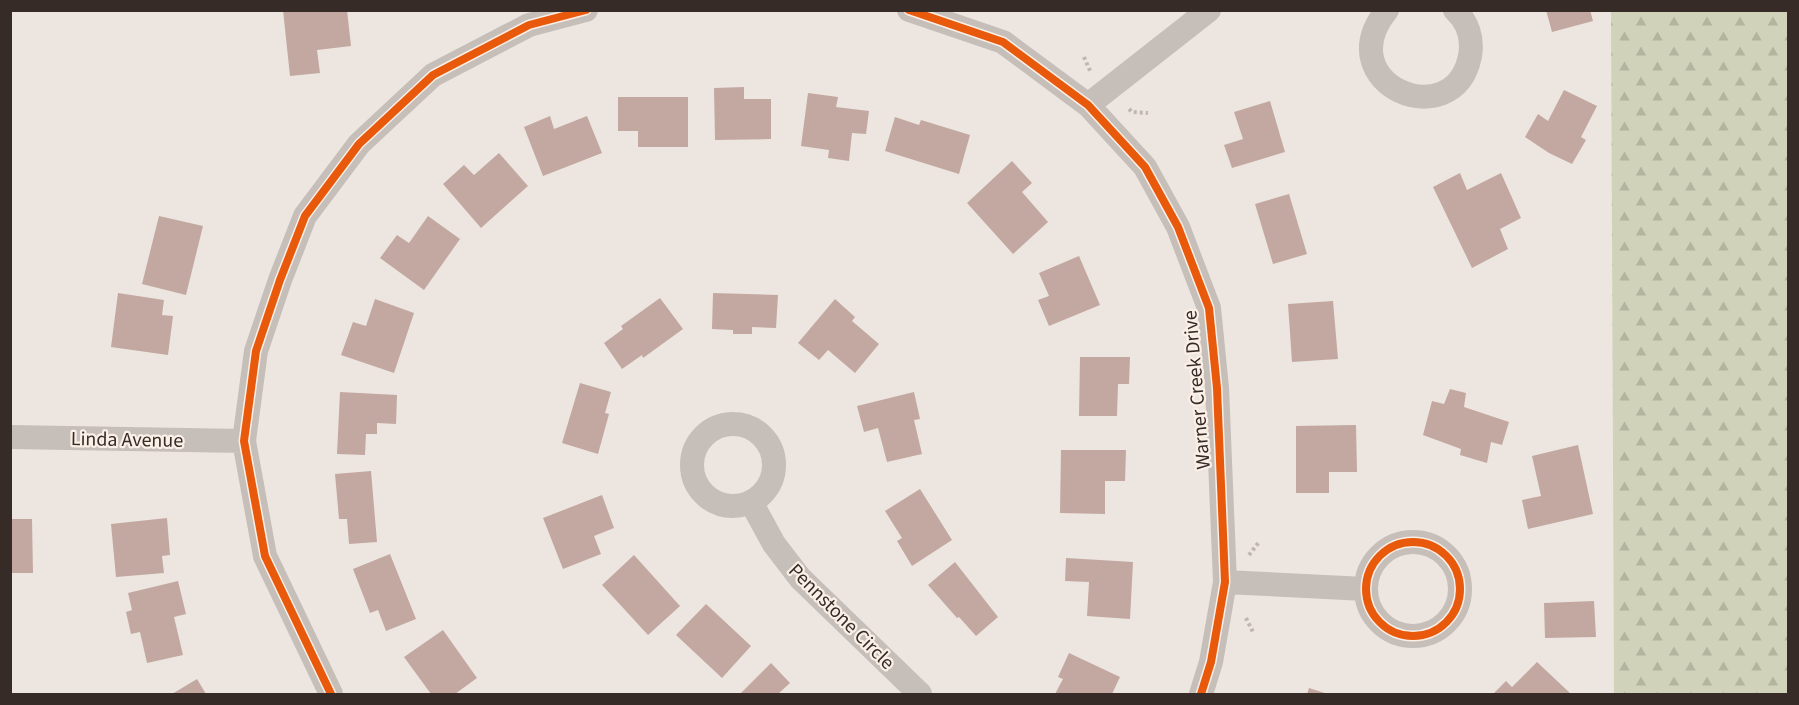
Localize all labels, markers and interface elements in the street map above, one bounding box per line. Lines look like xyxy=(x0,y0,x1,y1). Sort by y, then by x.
street label: Warner Creek Drive xyxy=(1176,309,1218,471)
street label: Linda Avenue xyxy=(71,425,183,455)
street label: Pennstone Circle xyxy=(782,557,901,676)

